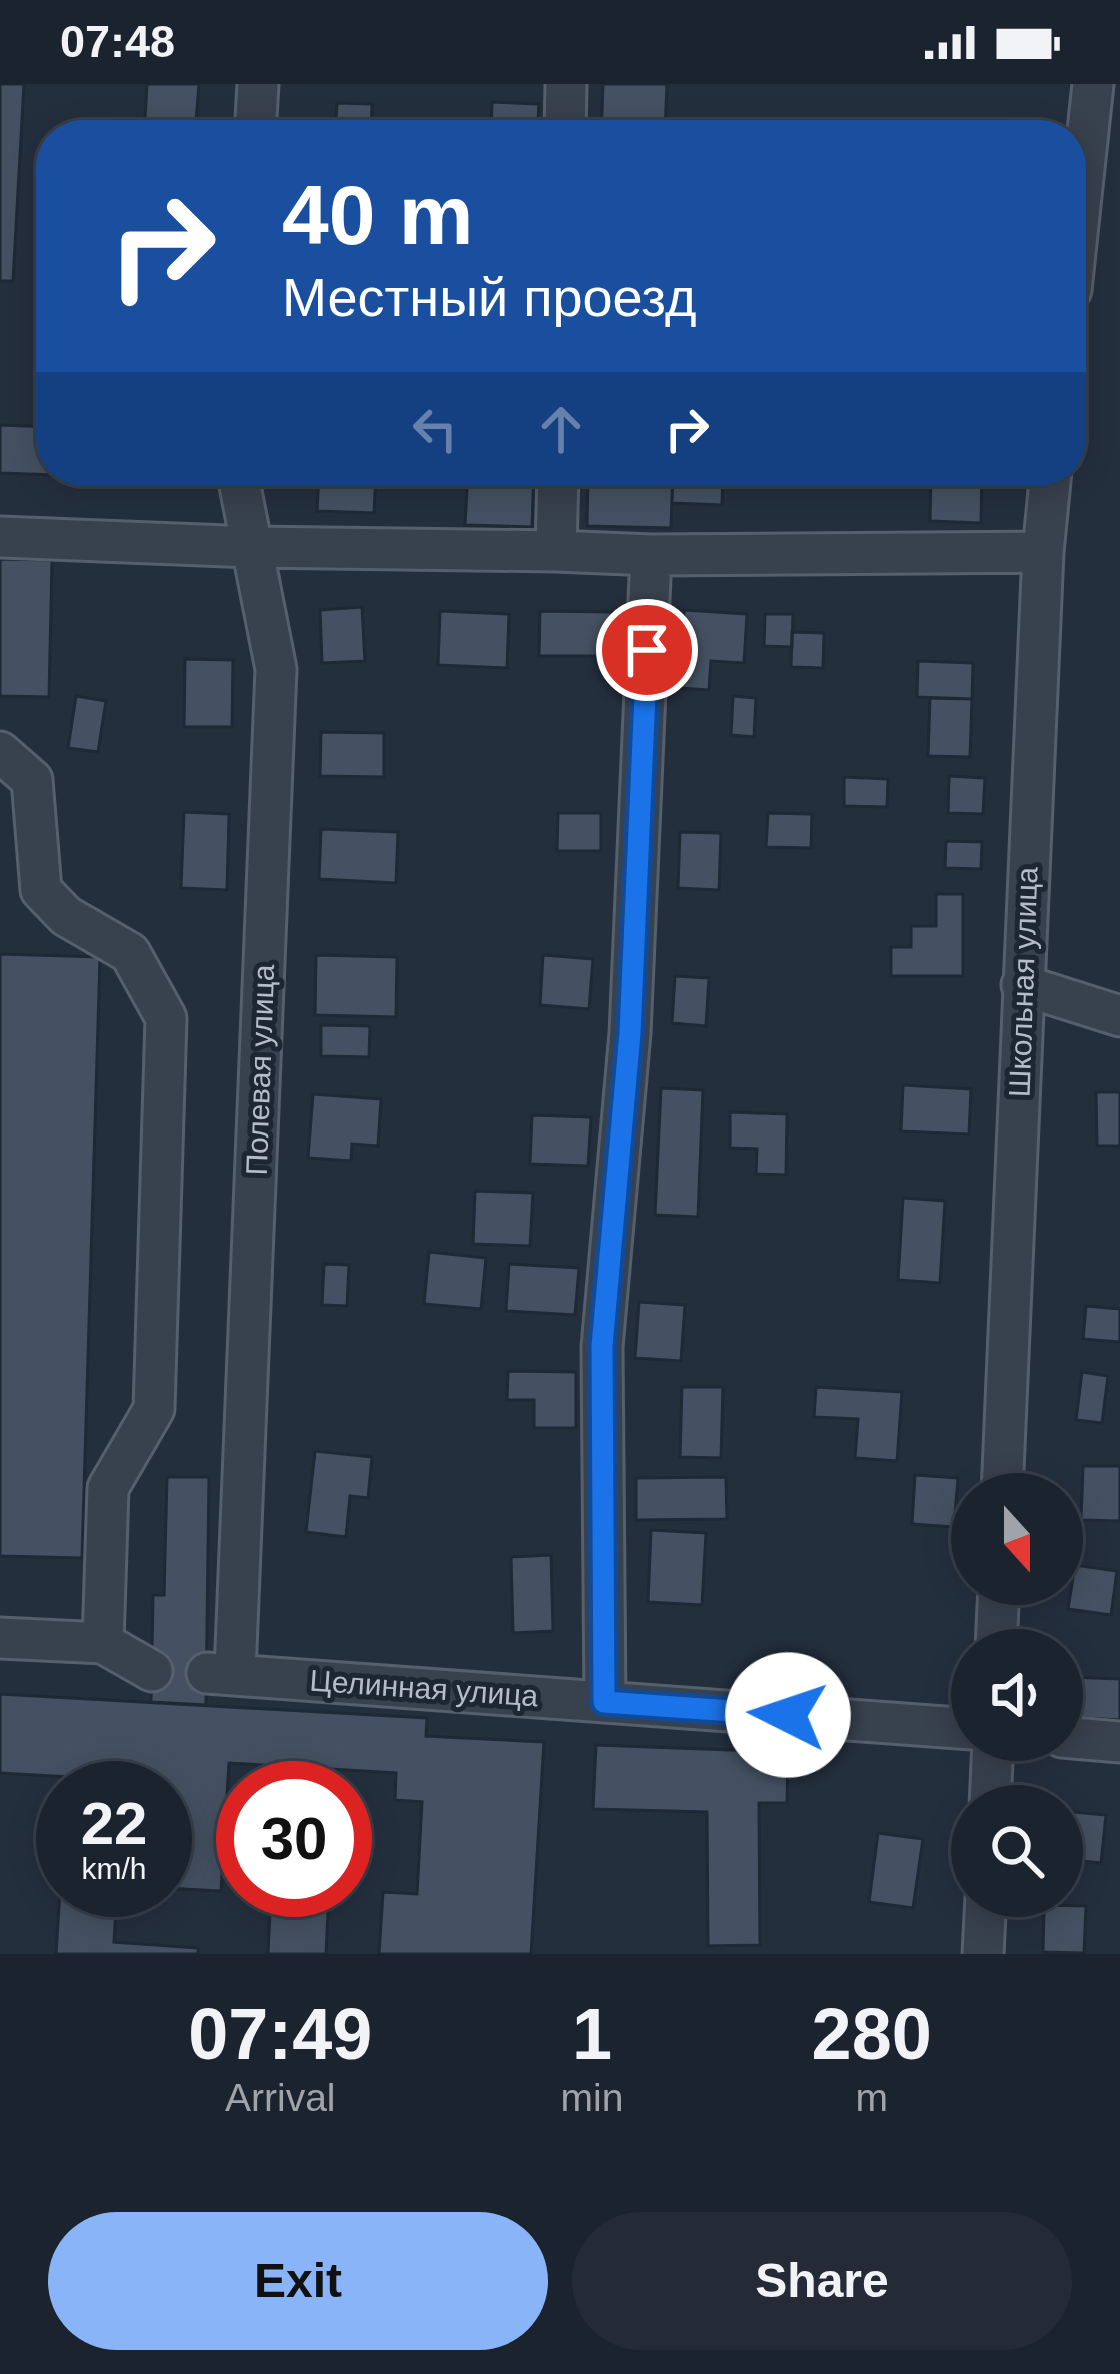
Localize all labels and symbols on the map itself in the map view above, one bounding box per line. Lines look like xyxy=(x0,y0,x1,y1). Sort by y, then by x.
pin xyxy=(596,599,698,701)
street label: Школьная улица xyxy=(1002,866,1044,1098)
street label: Полевая улица xyxy=(240,964,280,1176)
north arrow xyxy=(951,1473,1083,1605)
position arrow xyxy=(725,1652,851,1778)
street label: Целинная улица xyxy=(309,1664,540,1712)
speed limit sign: 30 xyxy=(216,1761,372,1917)

